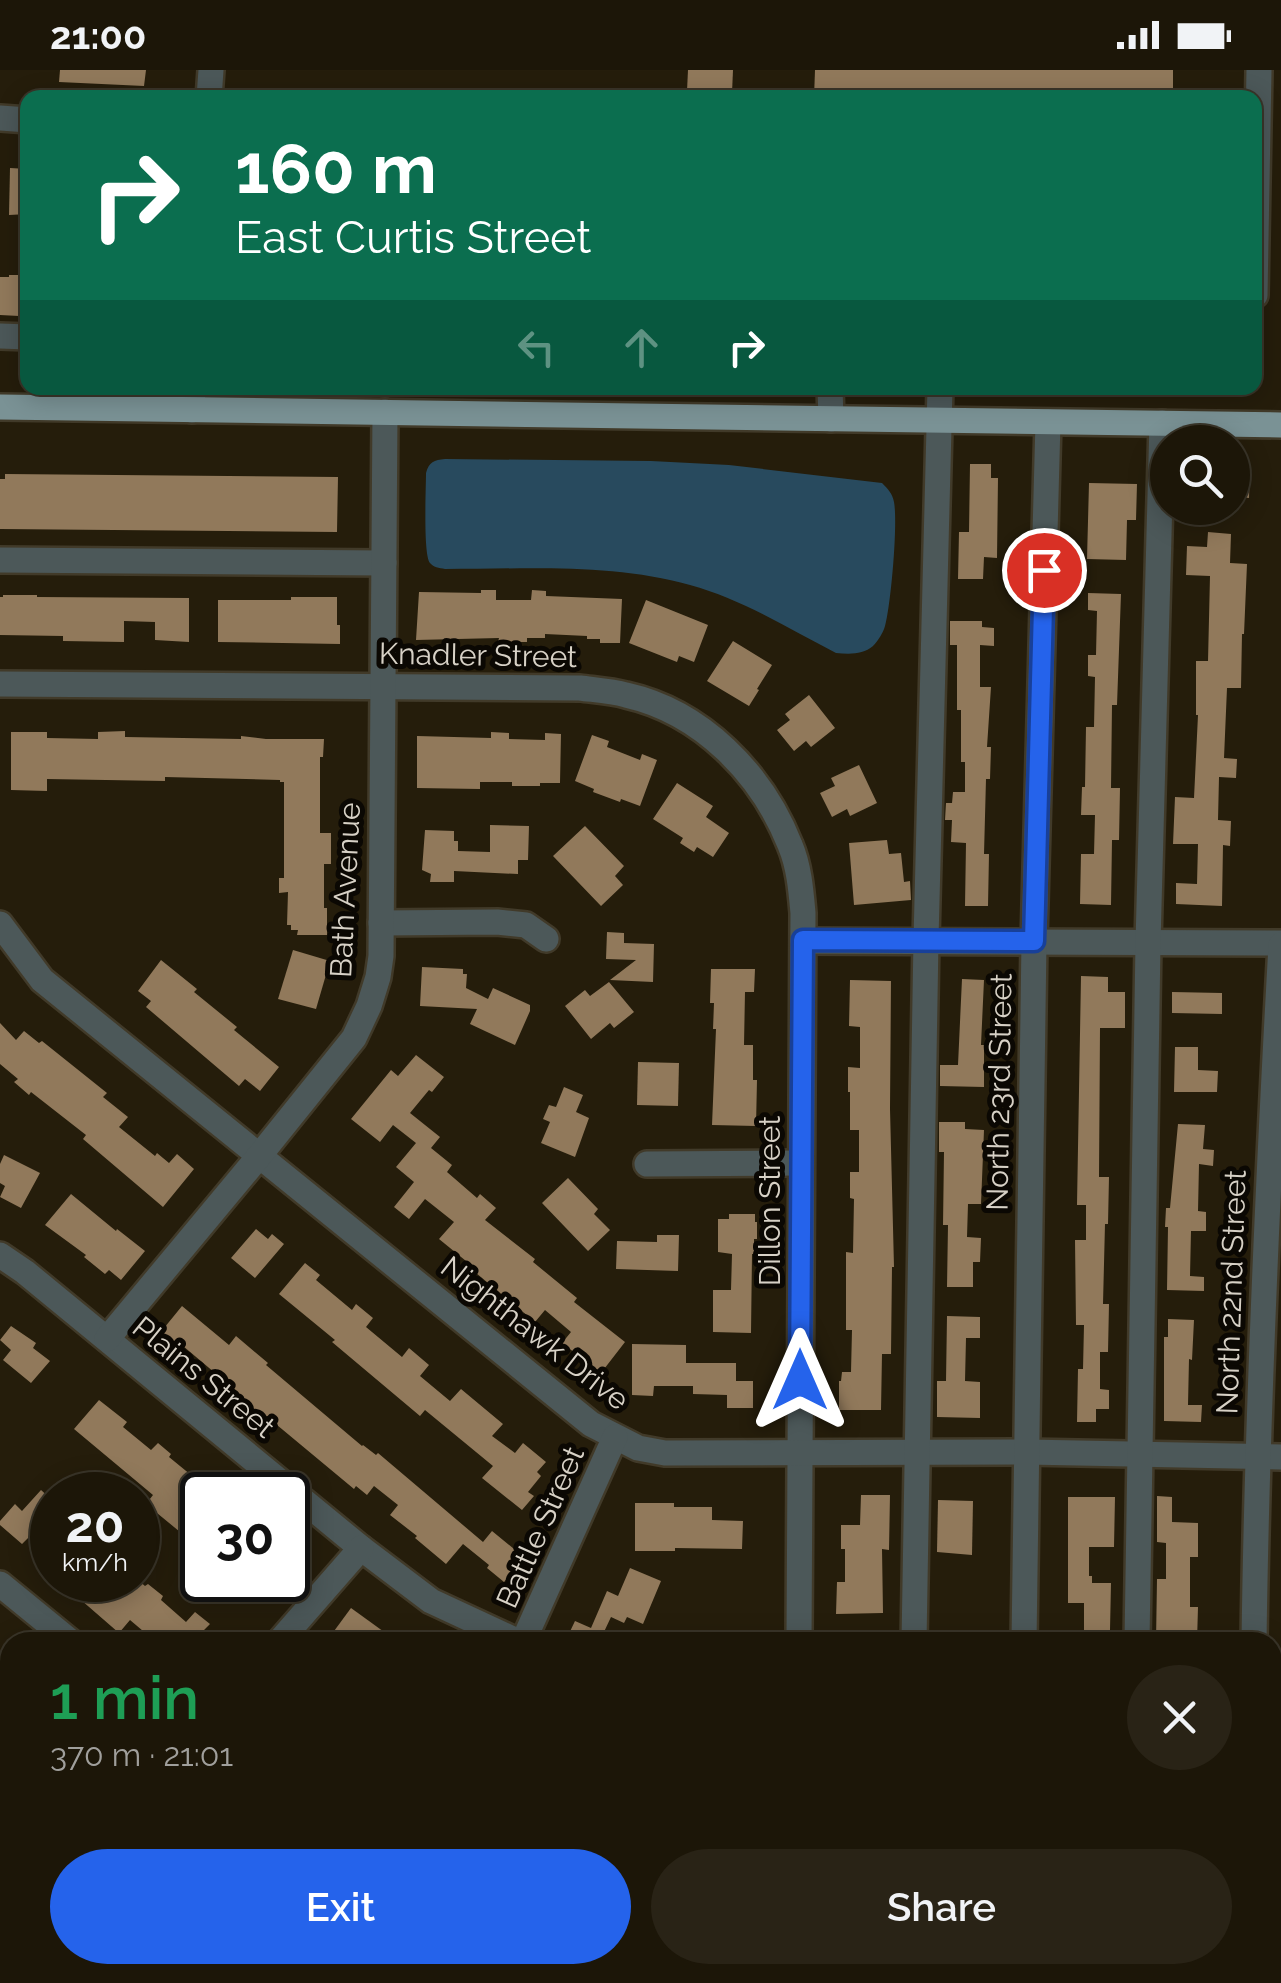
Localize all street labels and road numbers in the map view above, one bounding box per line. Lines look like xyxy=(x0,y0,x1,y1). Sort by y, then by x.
street label: Knadler Street xyxy=(379,636,577,674)
street label: Bath Avenue xyxy=(323,801,367,979)
street label: North 23rd Street xyxy=(979,973,1019,1211)
street label: Dillon Street xyxy=(752,1116,787,1286)
street label: North 22nd Street xyxy=(1209,1169,1253,1415)
street label: Nighthawk Drive xyxy=(434,1249,636,1417)
street label: Plains Street xyxy=(126,1309,282,1445)
street label: Battle Street xyxy=(489,1441,591,1613)

